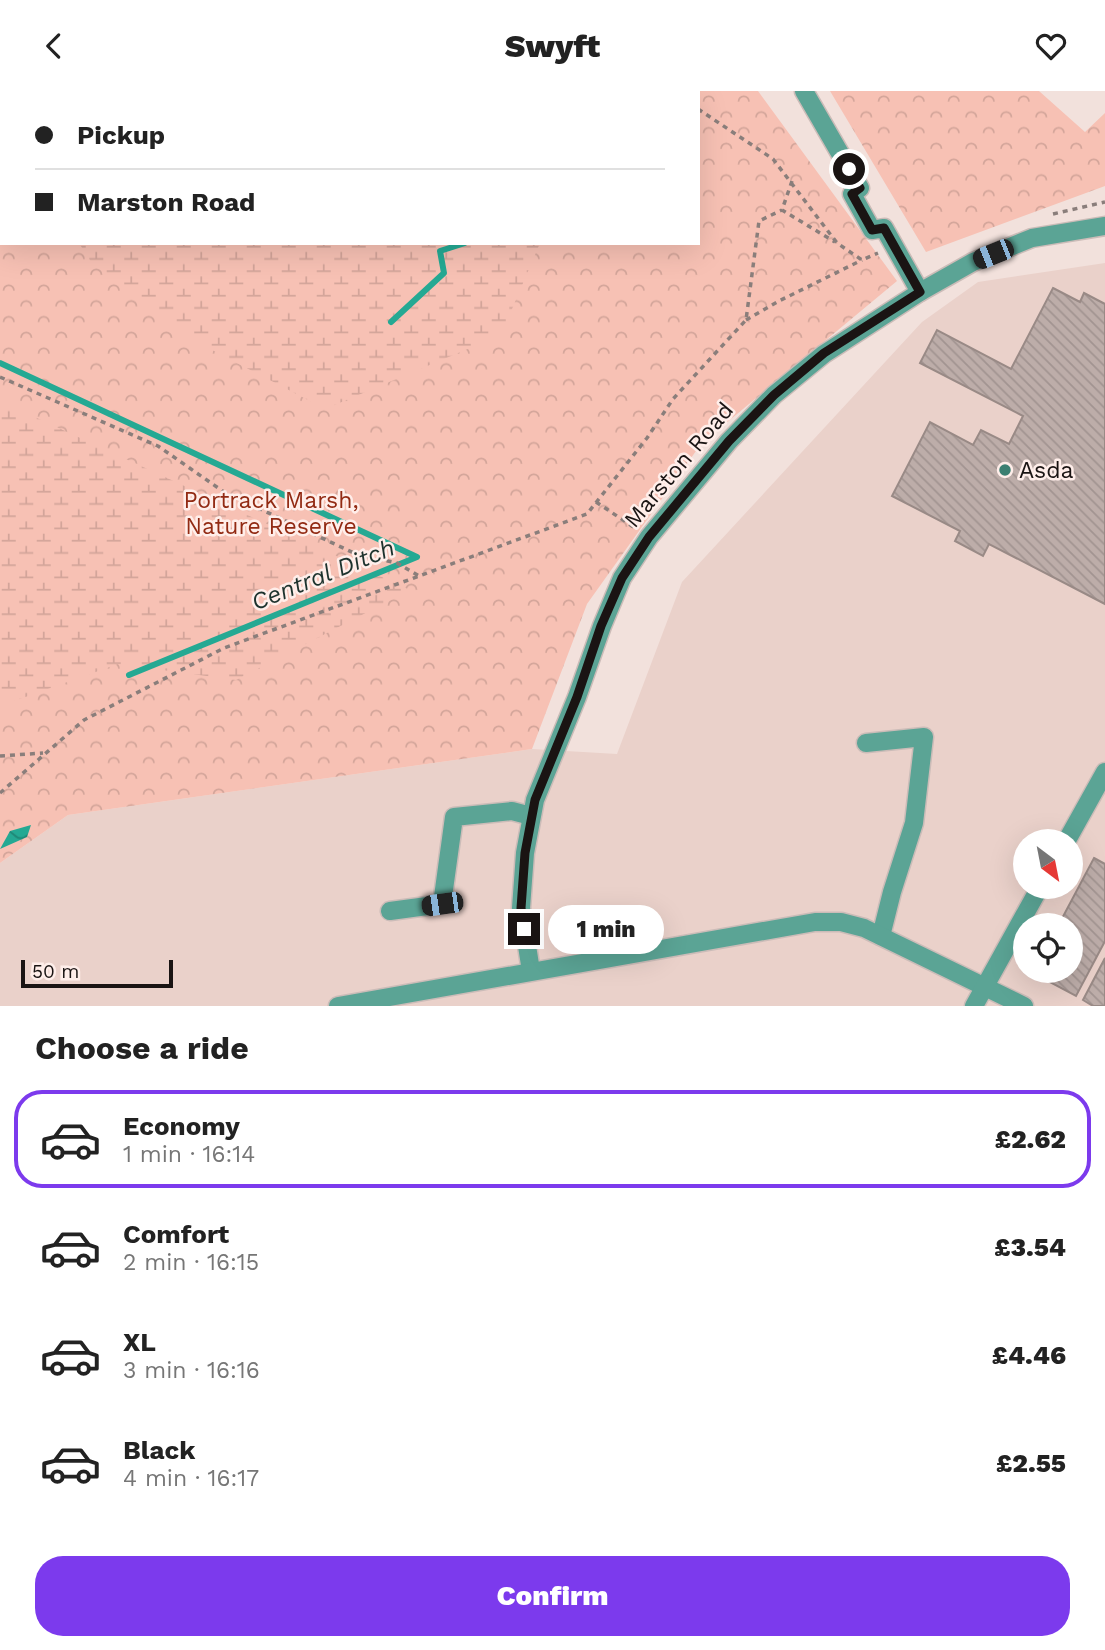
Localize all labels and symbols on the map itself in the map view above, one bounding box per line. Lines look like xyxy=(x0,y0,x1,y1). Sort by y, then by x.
route start xyxy=(833,153,865,185)
car xyxy=(970,236,1017,272)
street label: Marston Road xyxy=(619,397,739,533)
place label: Asda xyxy=(1019,457,1074,484)
marker: Asda xyxy=(997,462,1013,478)
park label: Portrack Marsh, Nature Reserve xyxy=(183,487,359,540)
water label: Central Ditch xyxy=(247,534,399,616)
north arrow xyxy=(1013,829,1083,899)
car xyxy=(420,891,465,917)
callout: 1 min xyxy=(548,905,664,953)
route end xyxy=(508,913,540,945)
scale bar xyxy=(21,957,173,989)

